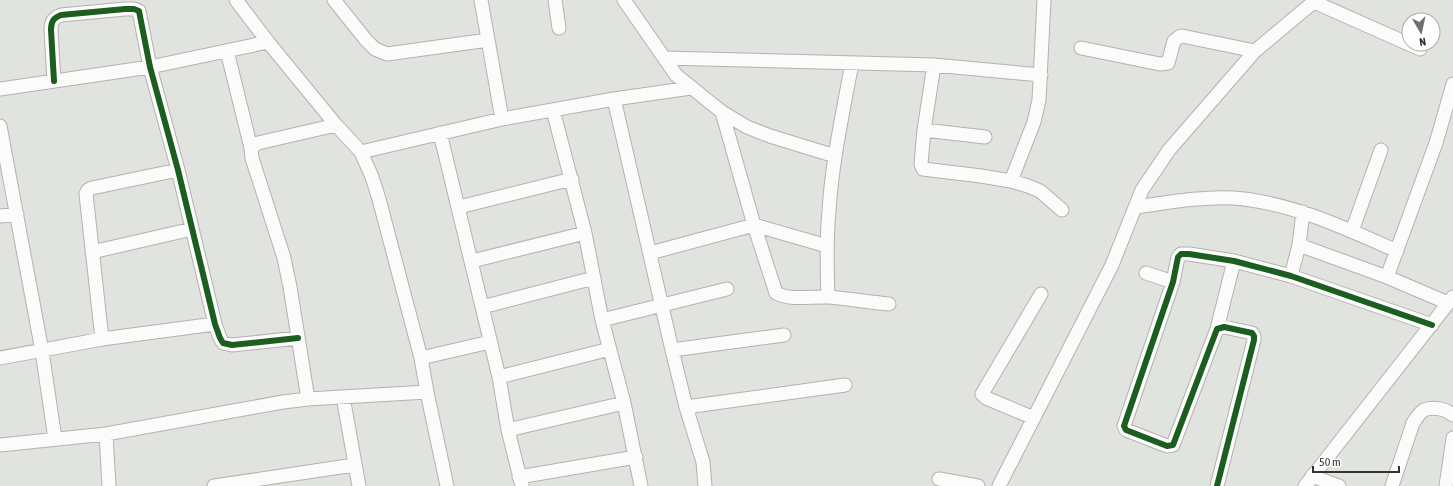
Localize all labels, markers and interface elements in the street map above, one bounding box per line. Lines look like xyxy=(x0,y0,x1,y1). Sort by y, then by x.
north arrow xyxy=(1401,12,1441,52)
text: N xyxy=(1418,35,1427,48)
scale bar xyxy=(1313,448,1399,474)
text: 50 m xyxy=(1319,455,1341,469)

